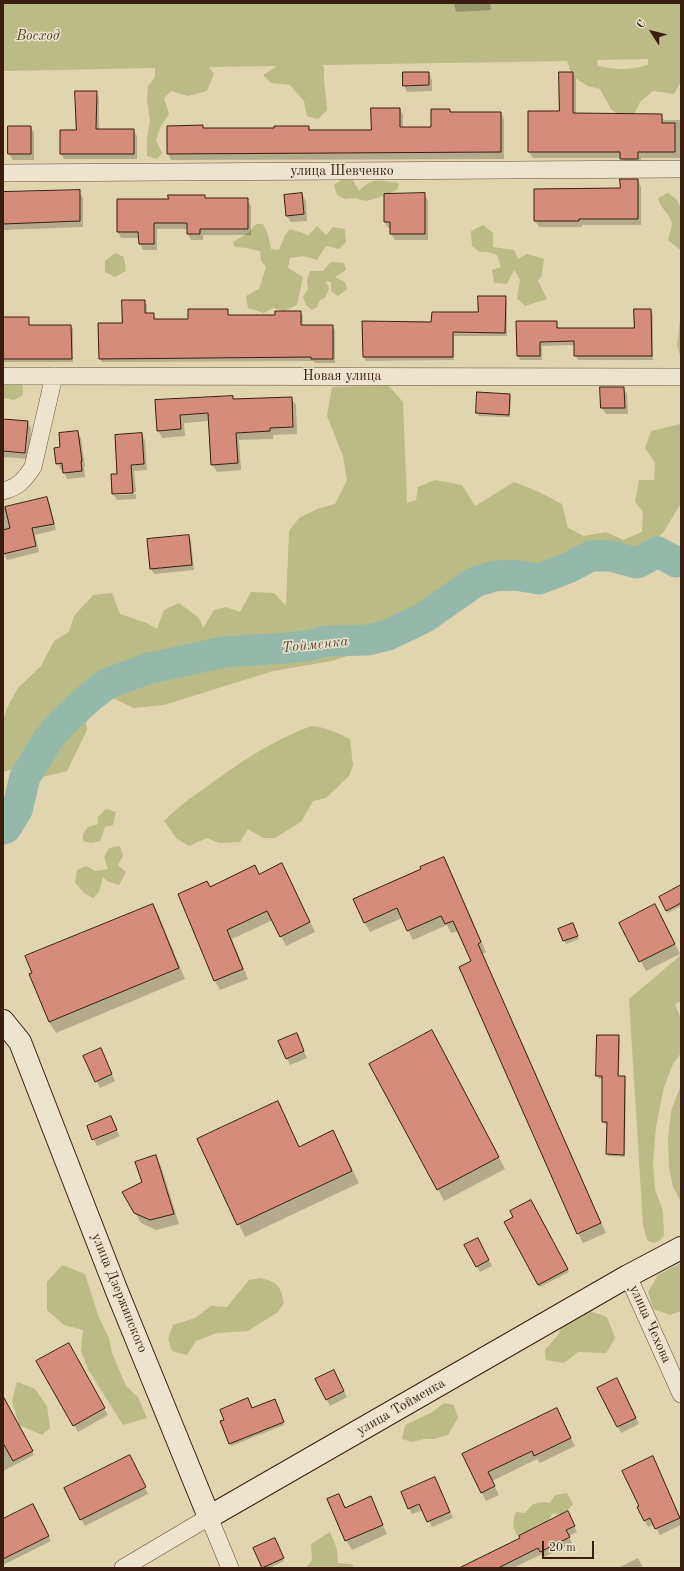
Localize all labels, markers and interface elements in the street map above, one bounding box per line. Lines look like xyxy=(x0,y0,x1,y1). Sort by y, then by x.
north arrow xyxy=(632,12,672,52)
text: С xyxy=(635,18,648,31)
park label: Восход xyxy=(16,28,60,44)
street label: улица Шевченко xyxy=(290,163,394,179)
street label: Новая улица xyxy=(303,368,381,384)
water label: Тойменка xyxy=(281,633,349,657)
street label: улица Дзержинского xyxy=(87,1231,151,1355)
street label: улица Чехова xyxy=(625,1282,675,1366)
street label: улица Тойменка xyxy=(354,1375,448,1439)
scale bar xyxy=(544,1533,596,1559)
text: 20 m xyxy=(549,1542,576,1554)

